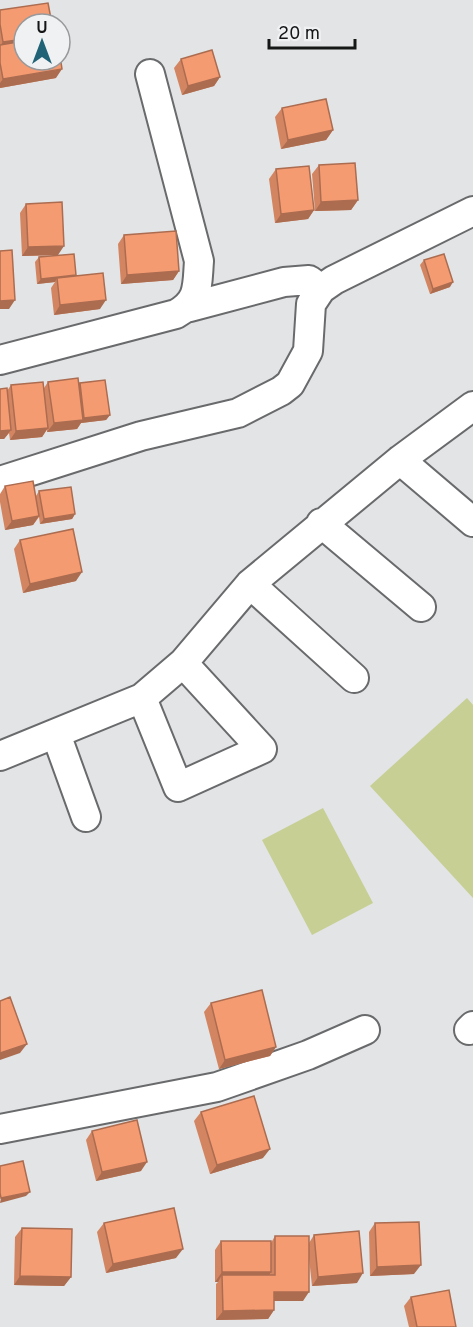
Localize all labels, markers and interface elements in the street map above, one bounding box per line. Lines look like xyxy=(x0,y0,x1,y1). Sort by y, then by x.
north arrow xyxy=(12,12,72,72)
scale bar xyxy=(269,12,354,50)
text: U xyxy=(36,19,48,39)
text: 20 m xyxy=(278,23,320,46)

